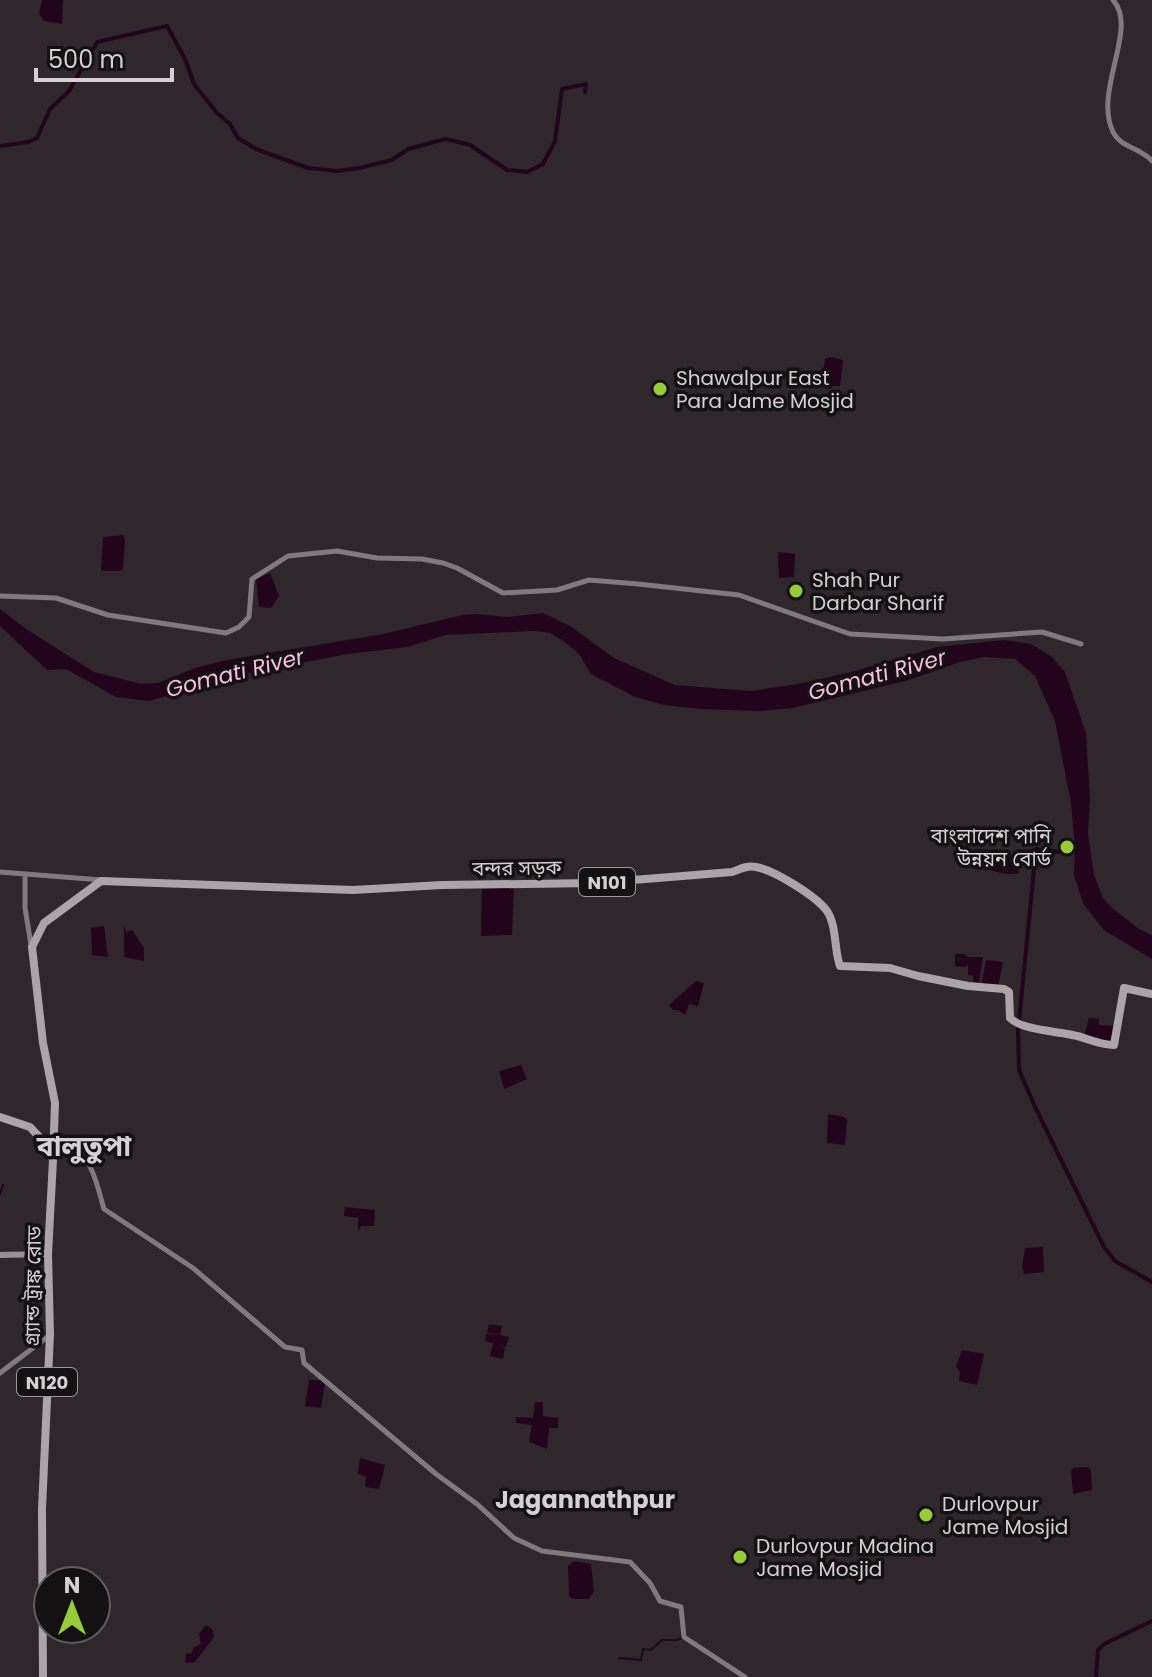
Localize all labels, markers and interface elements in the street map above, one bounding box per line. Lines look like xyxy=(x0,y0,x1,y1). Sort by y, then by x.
scale bar xyxy=(36,32,172,82)
text: 500 m xyxy=(48,43,124,76)
place label: Shawalpur East Para Jame Mosjid xyxy=(676,364,854,415)
marker: Shawalpur East Para Jame Mosjid xyxy=(651,380,669,398)
place label: Shah Pur Darbar Sharif xyxy=(812,566,944,617)
marker: Shah Pur Darbar Sharif xyxy=(787,582,805,600)
water label: Gomati River xyxy=(163,641,308,705)
water label: Gomati River xyxy=(805,641,950,708)
place label: বাংলাদেশ পানি উন্নয়ন বোর্ড xyxy=(930,822,1052,873)
marker: বাংলাদেশ পানি উন্নয়ন বোর্ড xyxy=(1058,838,1076,856)
street label: বন্দর সড়ক xyxy=(471,853,563,883)
road number: N101 xyxy=(579,868,635,896)
district label: বালুতুপা xyxy=(36,1127,132,1166)
street label: গ্র্যান্ড ট্রাঙ্ক রোড xyxy=(18,1225,48,1346)
road number: N120 xyxy=(17,1368,77,1396)
district label: Jagannathpur xyxy=(495,1483,675,1516)
place label: Durlovpur Jame Mosjid xyxy=(942,1490,1068,1541)
marker: Durlovpur Jame Mosjid xyxy=(917,1506,935,1524)
place label: Durlovpur Madina Jame Mosjid xyxy=(756,1532,934,1583)
marker: Durlovpur Madina Jame Mosjid xyxy=(731,1548,749,1566)
north arrow xyxy=(32,1565,112,1645)
text: N xyxy=(64,1570,80,1601)

